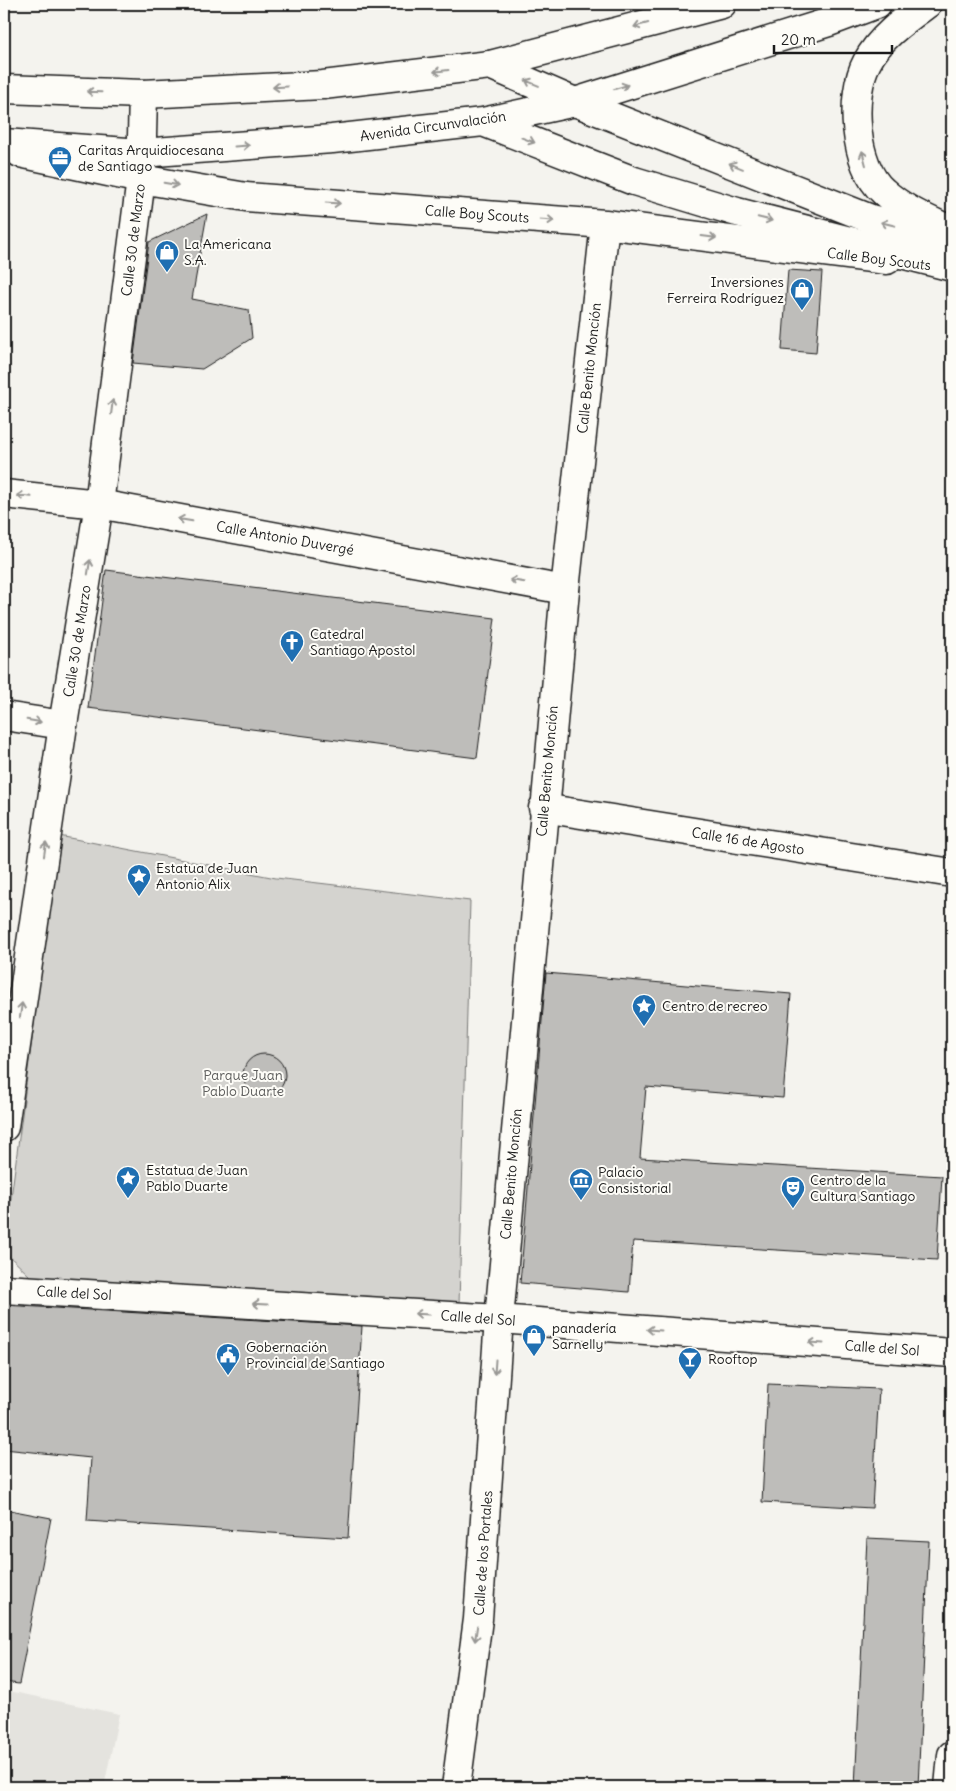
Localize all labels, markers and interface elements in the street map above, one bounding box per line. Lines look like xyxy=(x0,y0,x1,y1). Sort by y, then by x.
one-way arrow xyxy=(633,21,649,30)
scale bar xyxy=(774,22,891,54)
text: 20 m xyxy=(781,30,816,49)
one-way arrow xyxy=(434,66,450,76)
one-way arrow xyxy=(525,78,540,88)
one-way arrow xyxy=(272,82,288,91)
one-way arrow xyxy=(613,82,629,91)
one-way arrow xyxy=(86,87,102,97)
street label: Avenida Circunvalación xyxy=(359,107,507,145)
one-way arrow xyxy=(520,135,535,145)
place label: Caritas Arquidiocesana de Santiago xyxy=(78,141,224,175)
one-way arrow xyxy=(234,141,250,150)
office icon: Caritas Arquidiocesana de Santiago xyxy=(47,145,73,179)
one-way arrow xyxy=(859,151,868,167)
one-way arrow xyxy=(729,160,744,170)
one-way arrow xyxy=(163,179,179,189)
street label: Calle 30 de Marzo xyxy=(117,183,149,297)
one-way arrow xyxy=(324,199,340,208)
street label: Calle Boy Scouts xyxy=(424,201,530,227)
one-way arrow xyxy=(539,215,555,224)
one-way arrow xyxy=(756,215,772,224)
one-way arrow xyxy=(880,218,896,228)
one-way arrow xyxy=(700,232,716,242)
place label: La Americana S.A. xyxy=(184,235,272,269)
shop icon: La Americana S.A. xyxy=(154,239,180,273)
street label: Calle Boy Scouts xyxy=(826,244,932,274)
place label: Inversiones Ferreira Rodríguez xyxy=(667,273,784,307)
shop icon: Inversiones Ferreira Rodríguez xyxy=(789,277,815,311)
street label: Calle Benito Monción xyxy=(573,302,605,434)
one-way arrow xyxy=(107,399,117,415)
one-way arrow xyxy=(16,491,32,501)
one-way arrow xyxy=(177,514,193,524)
street label: Calle Antonio Duvergé xyxy=(215,517,355,559)
one-way arrow xyxy=(84,560,94,576)
one-way arrow xyxy=(509,576,525,585)
street label: Calle 30 de Marzo xyxy=(59,584,95,698)
place label: Catedral Santiago Apostol xyxy=(310,625,416,659)
church icon: Catedral Santiago Apostol xyxy=(279,629,305,663)
street label: Calle Benito Monción xyxy=(532,705,562,837)
one-way arrow xyxy=(25,716,41,726)
street label: Calle 16 de Agosto xyxy=(690,823,806,859)
one-way arrow xyxy=(41,841,51,857)
place label: Estatua de Juan Antonio Alix xyxy=(156,859,258,893)
place icon: Estatua de Juan Antonio Alix xyxy=(126,863,152,897)
place icon: Centro de recreo xyxy=(631,993,657,1027)
place label: Centro de recreo xyxy=(662,997,768,1015)
one-way arrow xyxy=(17,1002,27,1018)
park label: Parque Juan Pablo Duarte xyxy=(202,1066,284,1100)
street label: Calle Benito Monción xyxy=(496,1108,526,1240)
place label: Estatua de Juan Pablo Duarte xyxy=(146,1161,248,1195)
place label: Palacio Consistorial xyxy=(598,1163,672,1197)
place icon: Estatua de Juan Pablo Duarte xyxy=(115,1165,141,1199)
museum icon: Palacio Consistorial xyxy=(568,1167,594,1201)
place label: Centro de la Cultura Santiago xyxy=(810,1171,915,1205)
theatre icon: Centro de la Cultura Santiago xyxy=(780,1175,806,1209)
street label: Calle del Sol xyxy=(36,1282,112,1304)
one-way arrow xyxy=(253,1300,269,1309)
street label: Calle del Sol xyxy=(440,1306,516,1330)
one-way arrow xyxy=(415,1309,431,1319)
place label: panadería Sarnelly xyxy=(552,1319,617,1353)
shop icon: panadería Sarnelly xyxy=(521,1323,547,1357)
one-way arrow xyxy=(647,1326,663,1335)
street label: Calle del Sol xyxy=(844,1336,920,1360)
place label: Gobernación Provincial de Santiago xyxy=(246,1338,385,1372)
one-way arrow xyxy=(809,1338,825,1347)
public building icon: Gobernación Provincial de Santiago xyxy=(215,1342,241,1376)
bar icon: Rooftop xyxy=(677,1346,703,1380)
place label: Rooftop xyxy=(708,1350,758,1368)
one-way arrow xyxy=(490,1359,499,1375)
street label: Calle de los Portales xyxy=(470,1490,496,1616)
one-way arrow xyxy=(471,1626,481,1642)

